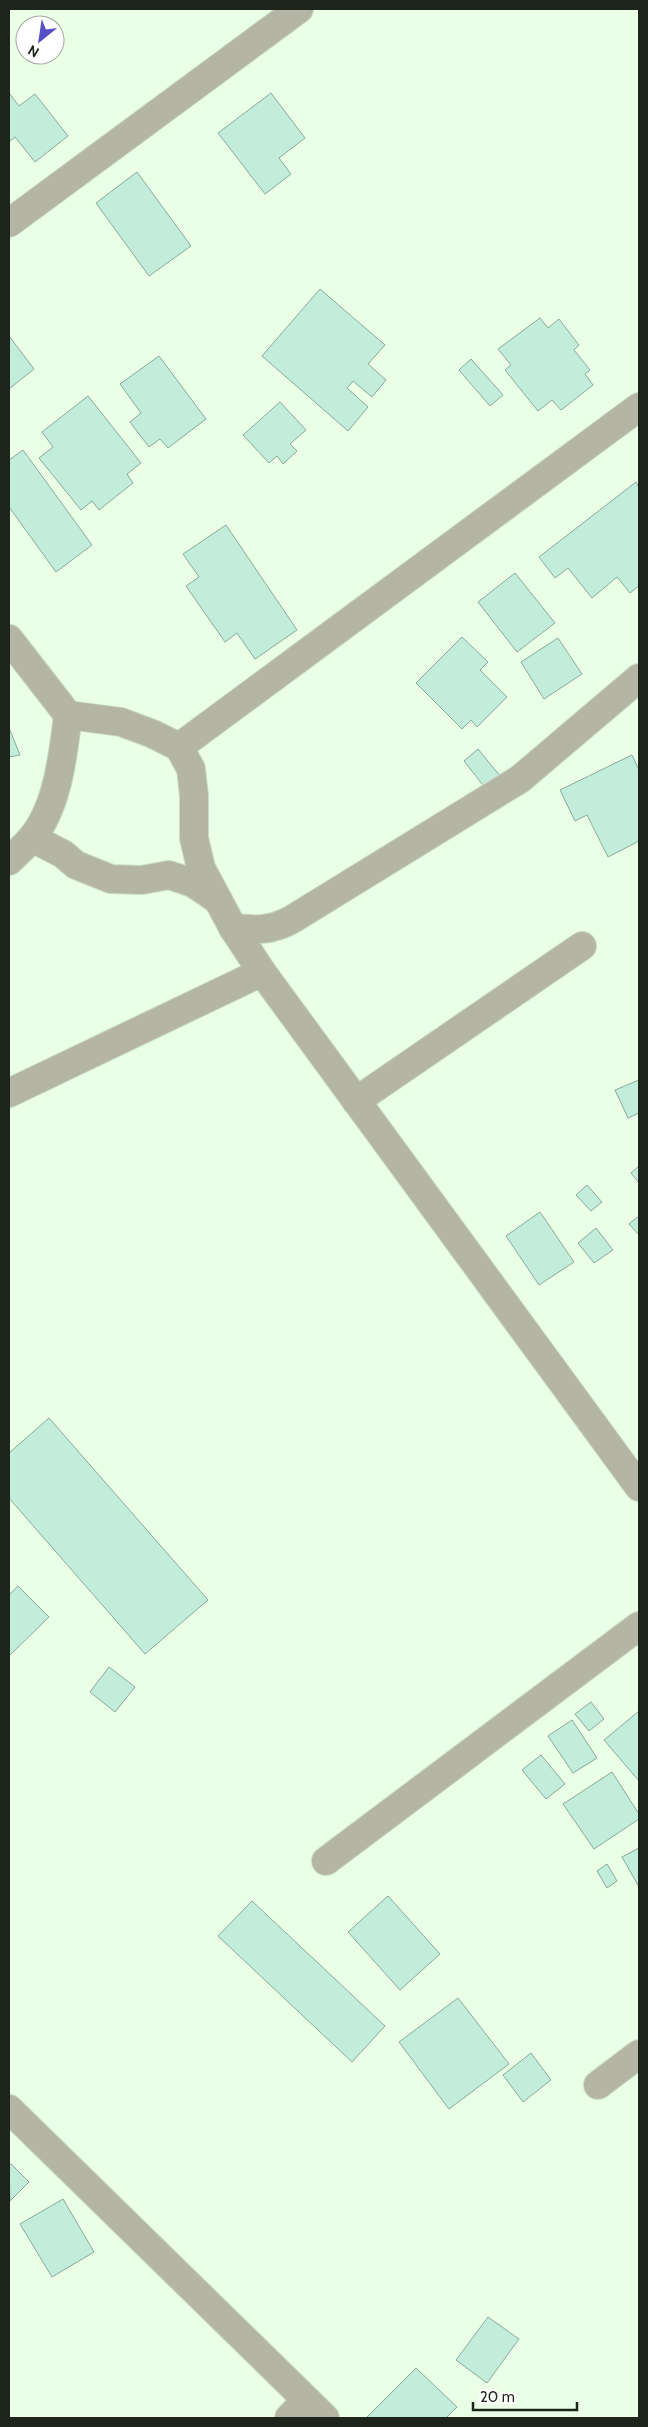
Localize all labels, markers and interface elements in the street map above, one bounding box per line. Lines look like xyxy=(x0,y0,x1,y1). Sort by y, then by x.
north arrow xyxy=(15,15,65,65)
text: N xyxy=(25,41,42,62)
scale bar xyxy=(473,2380,577,2412)
text: 20 m xyxy=(480,2388,515,2406)

